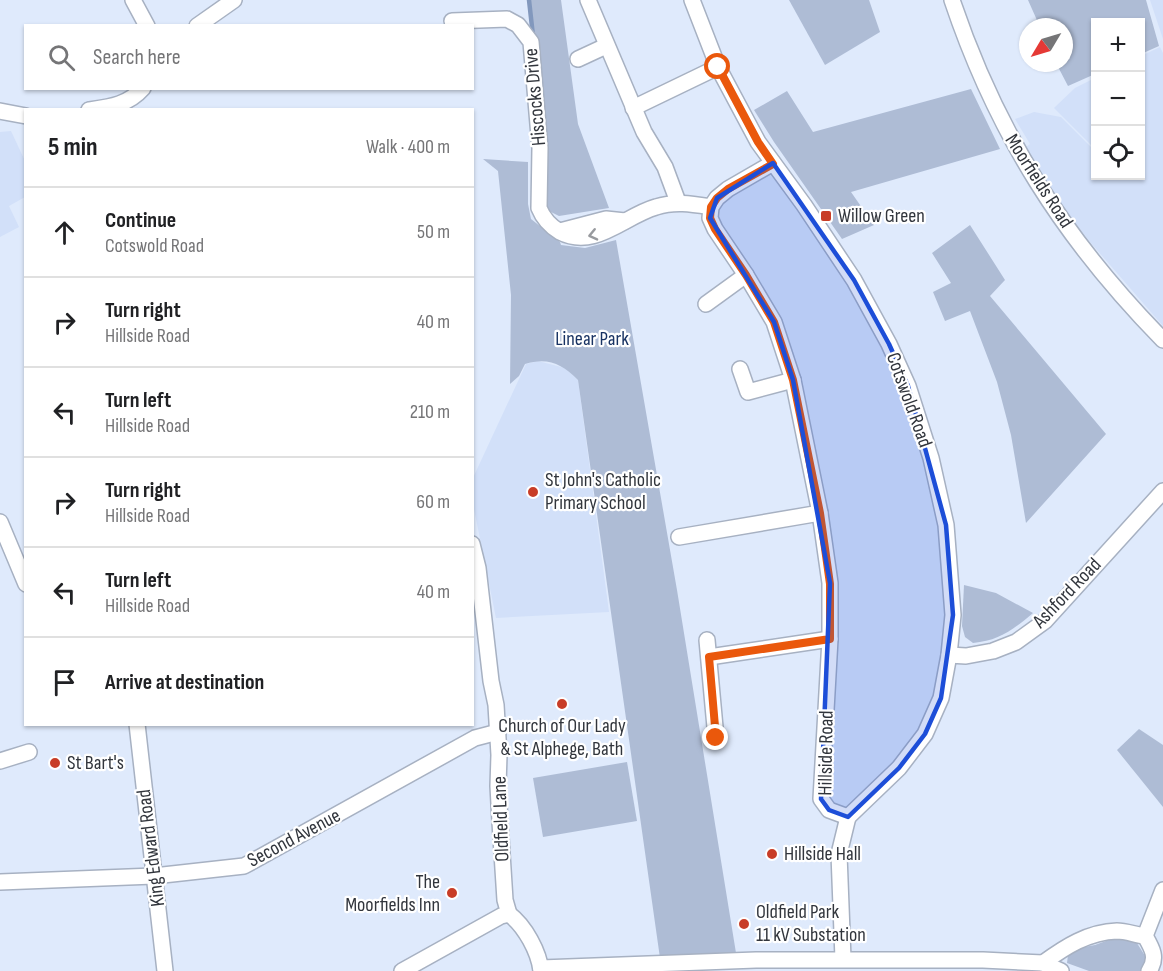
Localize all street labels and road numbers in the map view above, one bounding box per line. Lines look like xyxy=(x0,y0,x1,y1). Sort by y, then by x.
street label: Hiscocks Drive xyxy=(519,47,551,147)
street label: Moorfields Road xyxy=(1000,130,1078,232)
street label: Cotswold Road xyxy=(881,349,937,451)
street label: Ashford Road xyxy=(1027,553,1106,634)
street label: Hillside Road xyxy=(813,710,839,796)
street label: Oldfield Lane xyxy=(488,776,514,862)
street label: King Edward Road xyxy=(132,788,170,908)
street label: Second Avenue xyxy=(243,804,345,872)

